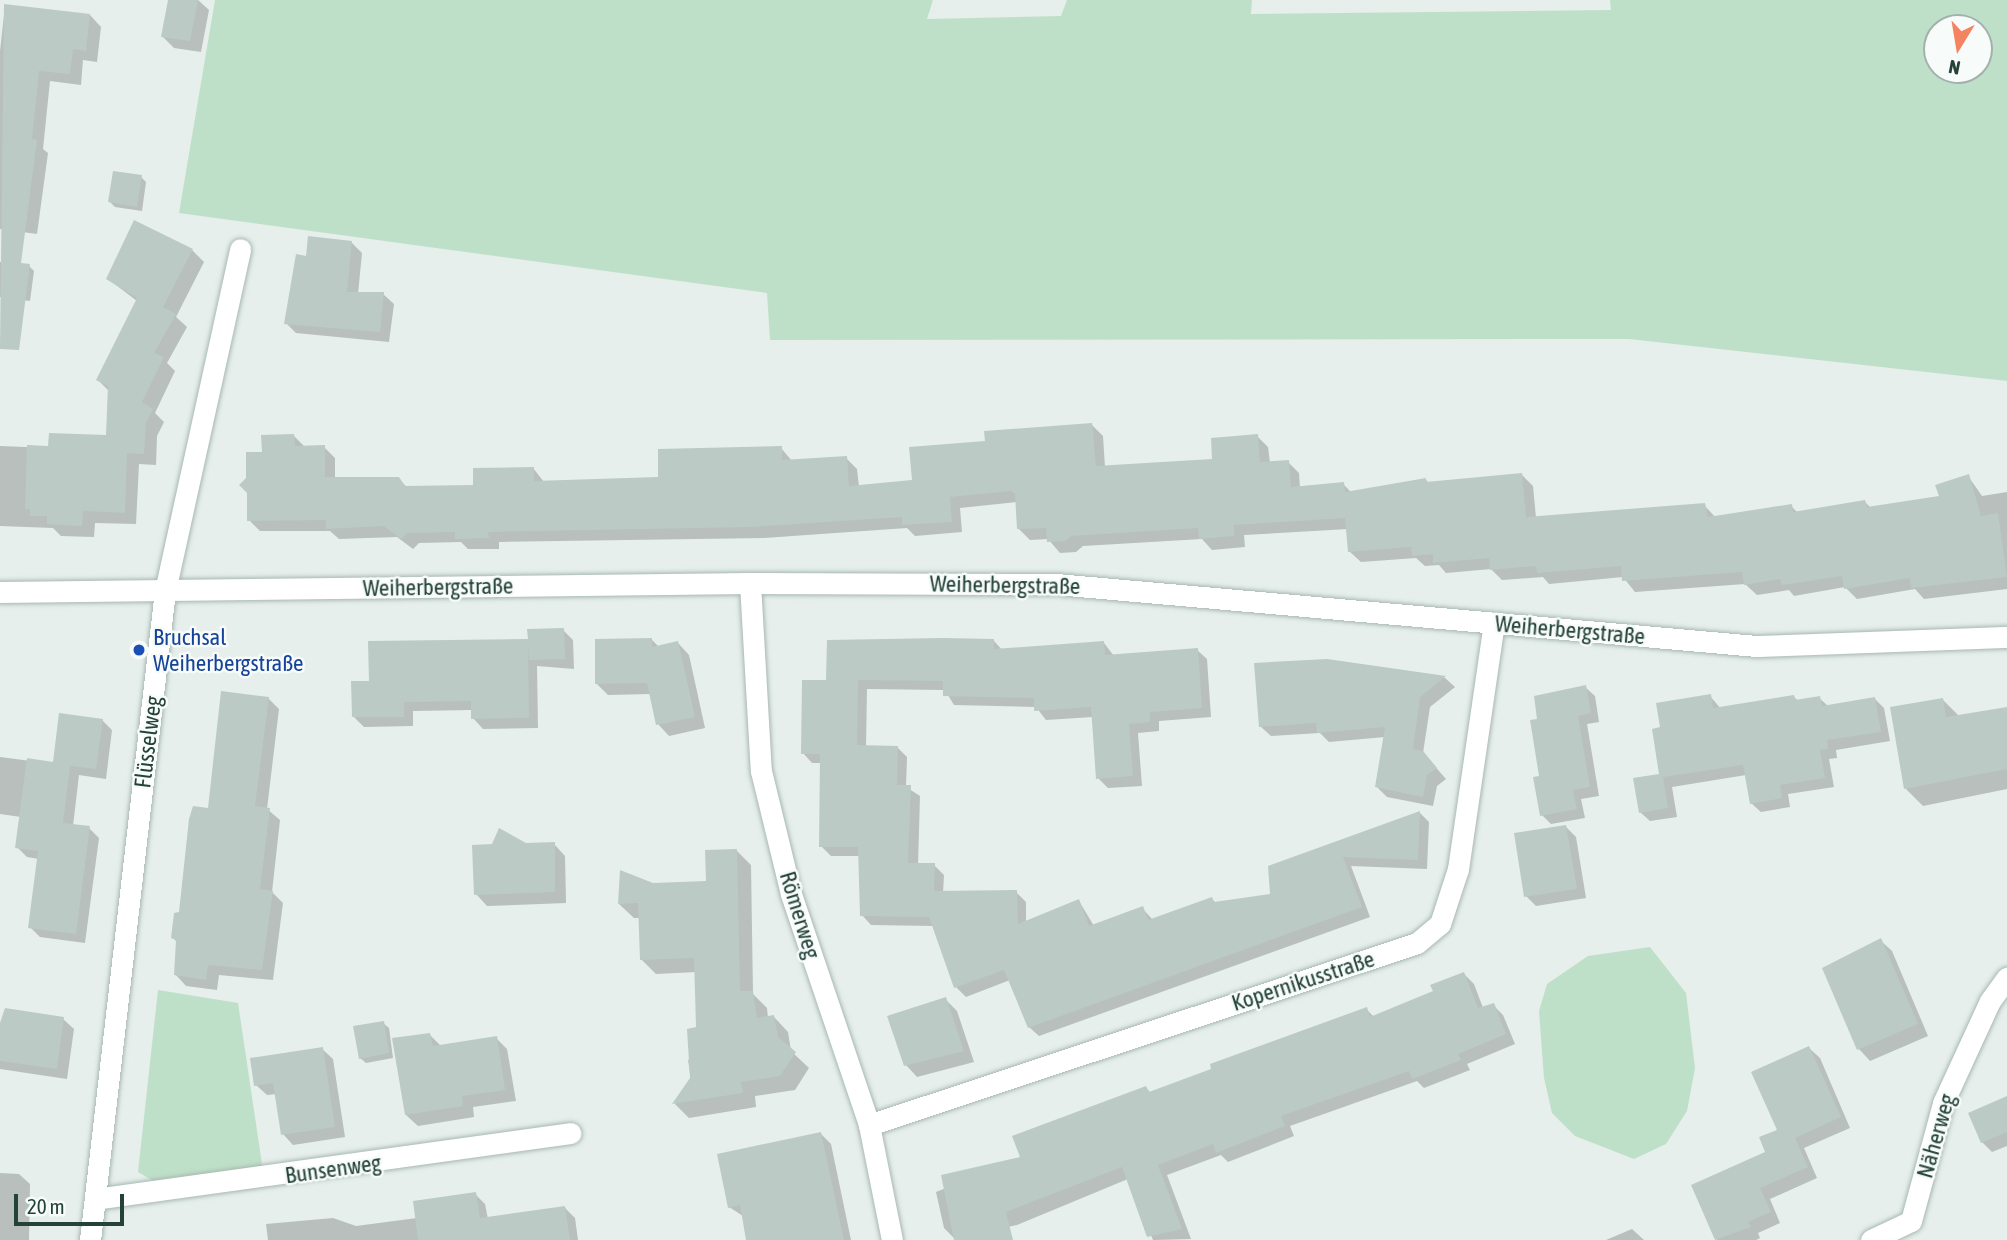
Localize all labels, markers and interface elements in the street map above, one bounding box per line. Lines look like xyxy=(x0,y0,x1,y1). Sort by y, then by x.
north arrow xyxy=(1923,14,1993,84)
text: N xyxy=(1947,56,1962,80)
street label: Weiherbergstraße xyxy=(930,570,1080,600)
street label: Weiherbergstraße xyxy=(363,572,513,602)
street label: Weiherbergstraße xyxy=(1494,610,1646,650)
place label: Bruchsal Weiherbergstraße xyxy=(153,623,303,677)
marker: Bruchsal Weiherbergstraße xyxy=(131,642,147,658)
street label: Flüsselweg xyxy=(129,694,167,790)
street label: Römerweg xyxy=(774,868,826,962)
street label: Kopernikusstraße xyxy=(1228,945,1378,1017)
street label: Näherweg xyxy=(1911,1091,1961,1181)
street label: Bunsenweg xyxy=(283,1149,383,1189)
scale bar xyxy=(18,1180,128,1224)
text: 20 m xyxy=(27,1194,65,1218)

